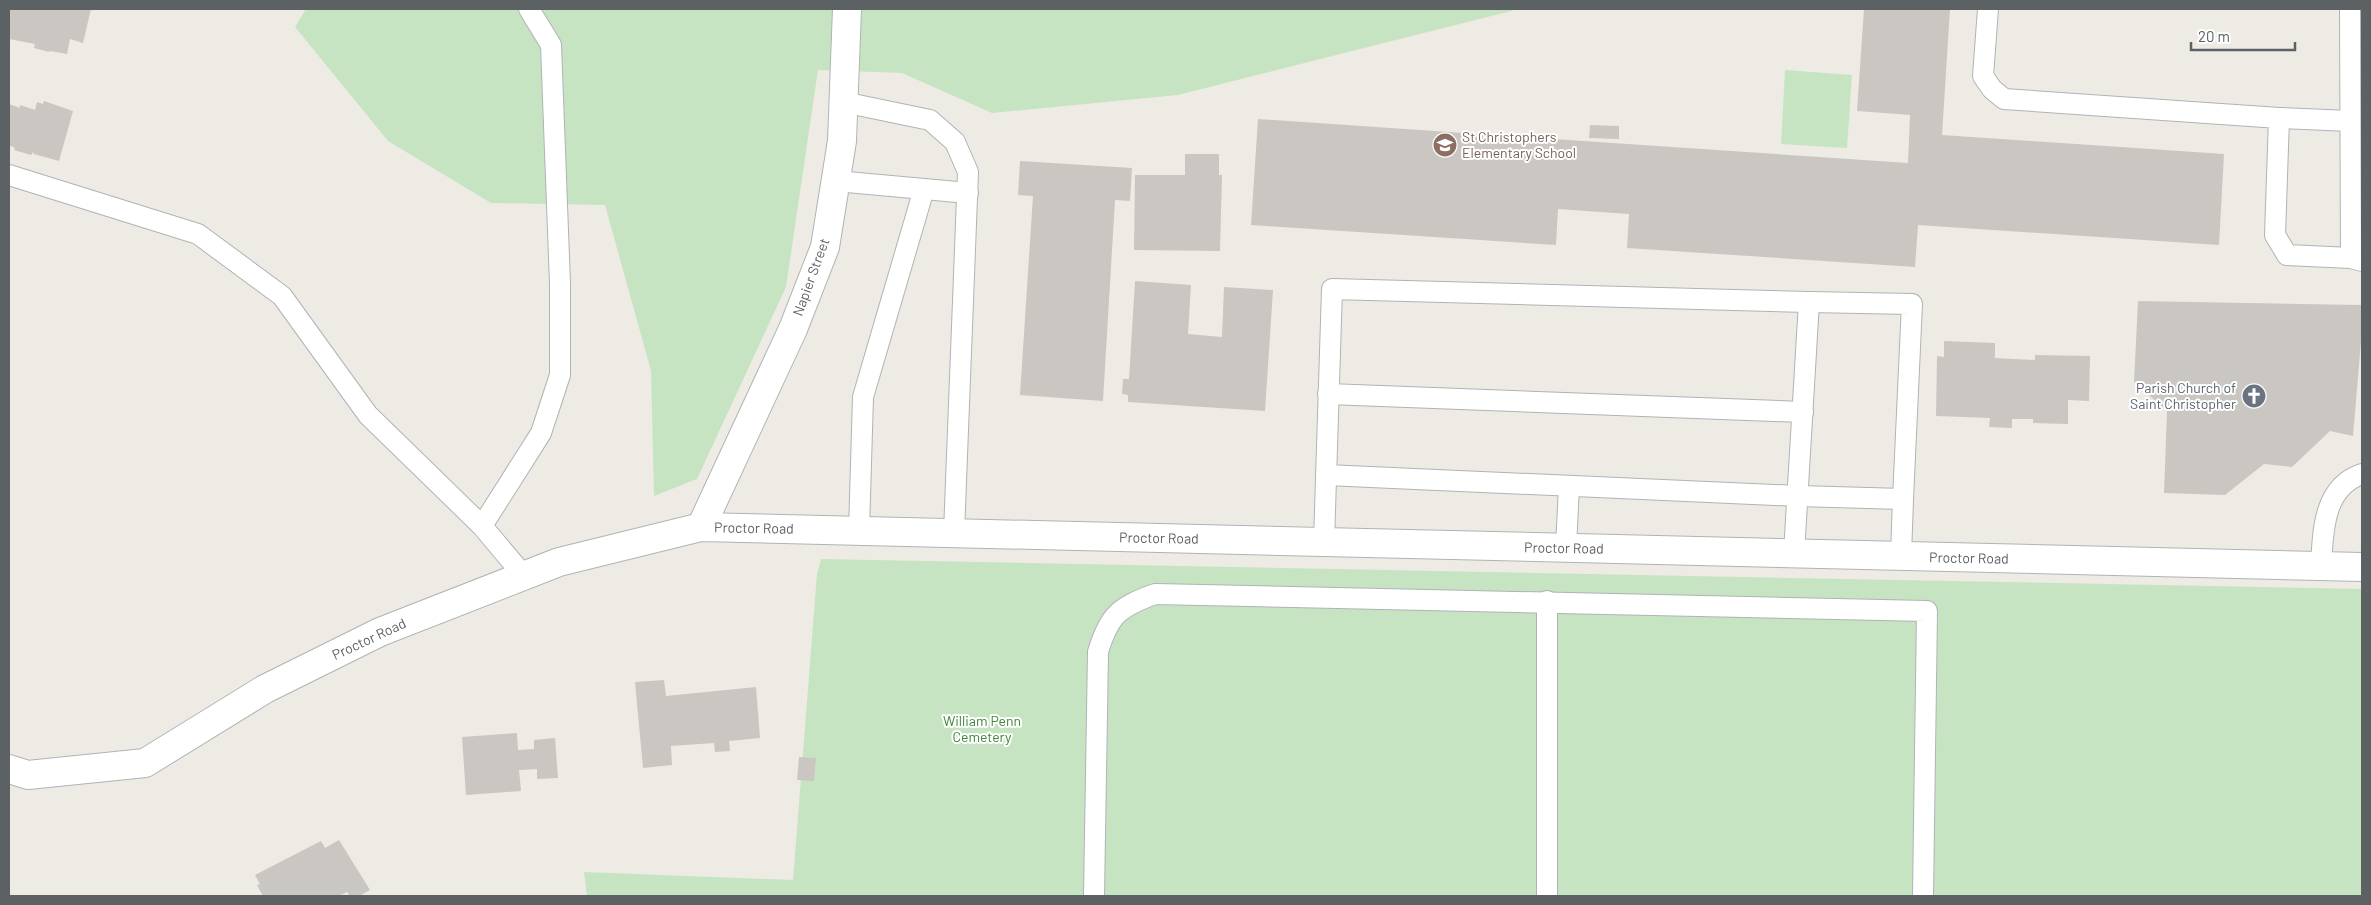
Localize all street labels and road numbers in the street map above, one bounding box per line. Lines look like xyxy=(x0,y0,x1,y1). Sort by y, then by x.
street label: Napier Street xyxy=(789,236,832,318)
street label: Proctor Road xyxy=(714,518,794,537)
street label: Proctor Road xyxy=(1119,528,1199,547)
street label: Proctor Road xyxy=(1524,538,1604,557)
street label: Proctor Road xyxy=(1929,548,2009,567)
street label: Proctor Road xyxy=(329,614,408,663)

